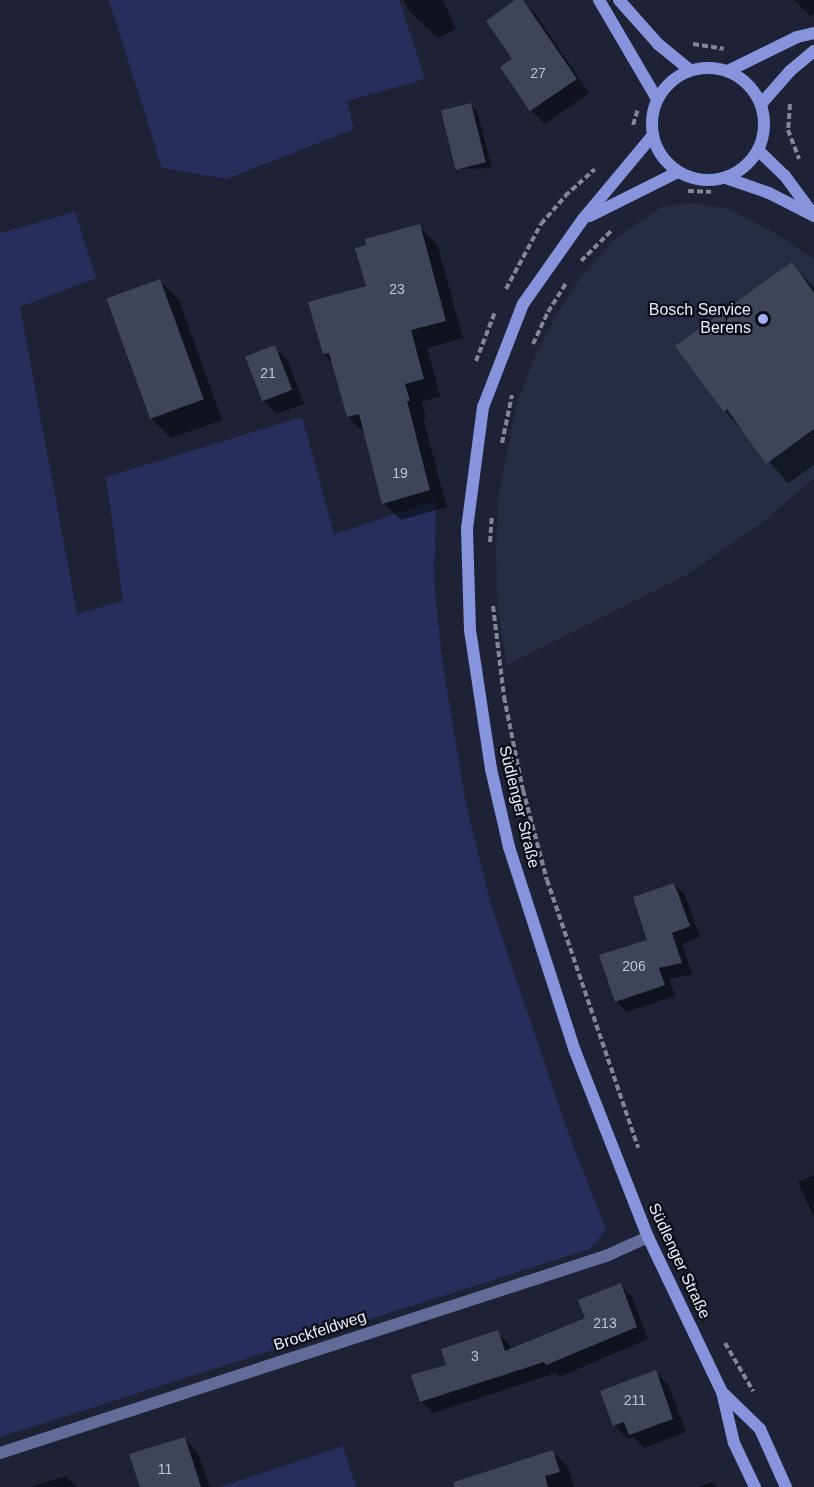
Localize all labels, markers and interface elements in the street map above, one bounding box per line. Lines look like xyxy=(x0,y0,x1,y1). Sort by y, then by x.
house number: 27 xyxy=(530,65,546,81)
house number: 23 xyxy=(389,281,405,297)
place label: Bosch Service Berens xyxy=(649,300,751,338)
marker: Bosch Service Berens xyxy=(756,312,770,326)
house number: 21 xyxy=(260,365,276,381)
house number: 19 xyxy=(392,465,408,481)
street label: Südlenger Straße xyxy=(495,744,543,870)
house number: 206 xyxy=(622,958,646,974)
street label: Südlenger Straße xyxy=(644,1200,714,1322)
street label: Brockfeldweg xyxy=(271,1307,369,1355)
house number: 213 xyxy=(593,1315,617,1331)
house number: 3 xyxy=(471,1348,479,1364)
house number: 211 xyxy=(624,1392,646,1408)
house number: 11 xyxy=(158,1461,172,1477)

